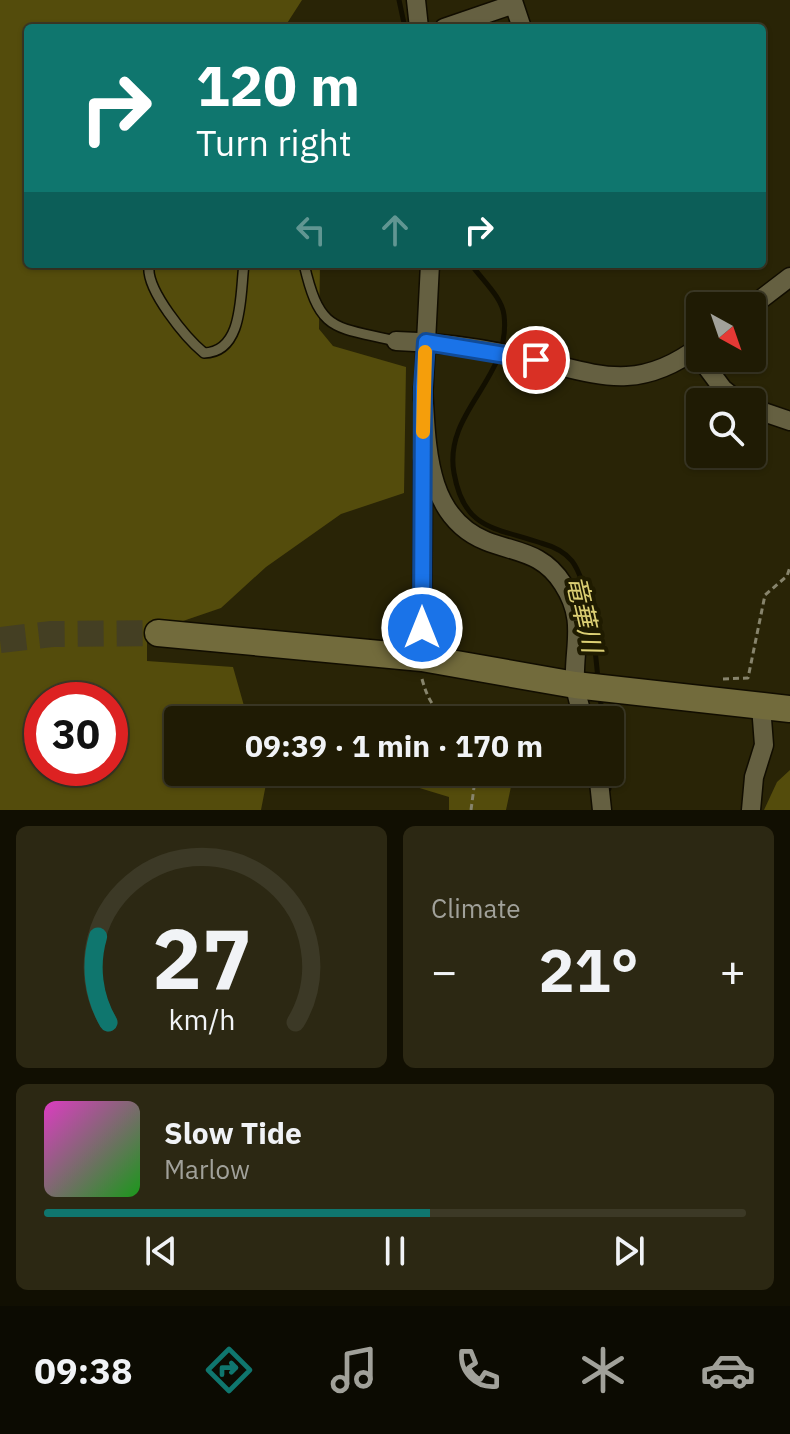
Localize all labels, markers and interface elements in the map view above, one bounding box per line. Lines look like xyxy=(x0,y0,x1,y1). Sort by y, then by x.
text: 120 m xyxy=(196,49,360,121)
icon: right xyxy=(64,56,168,160)
text: Turn right xyxy=(196,119,352,166)
icon: left xyxy=(289,208,333,252)
icon: ahead xyxy=(373,208,417,252)
icon: right xyxy=(457,208,501,252)
north arrow xyxy=(686,292,766,372)
map controls xyxy=(686,292,766,468)
pin xyxy=(502,326,570,394)
icon: arrive xyxy=(514,338,558,382)
button: search xyxy=(686,388,766,468)
water label: 竜華川 xyxy=(560,572,611,659)
position arrow xyxy=(380,586,464,670)
speed limit sign: 30 xyxy=(24,682,128,786)
text: 09:39 · 1 min · 170 m xyxy=(245,726,543,765)
text: Climate xyxy=(431,891,521,925)
text: 27 xyxy=(152,904,251,1012)
text: 21° xyxy=(538,930,639,1009)
text: − xyxy=(431,942,457,999)
text: + xyxy=(720,942,746,999)
text: km/h xyxy=(168,1001,235,1038)
text: Slow Tide xyxy=(164,1113,302,1152)
text: Marlow xyxy=(164,1152,250,1186)
icon: previous xyxy=(139,1229,183,1273)
icon: pause xyxy=(373,1229,417,1273)
icon: next xyxy=(607,1229,651,1273)
icon: directions xyxy=(201,1342,257,1398)
icon: music xyxy=(326,1342,382,1398)
icon: phone xyxy=(450,1342,506,1398)
icon: climate xyxy=(575,1342,631,1398)
icon: car xyxy=(700,1342,756,1398)
text: 09:38 xyxy=(34,1347,133,1394)

